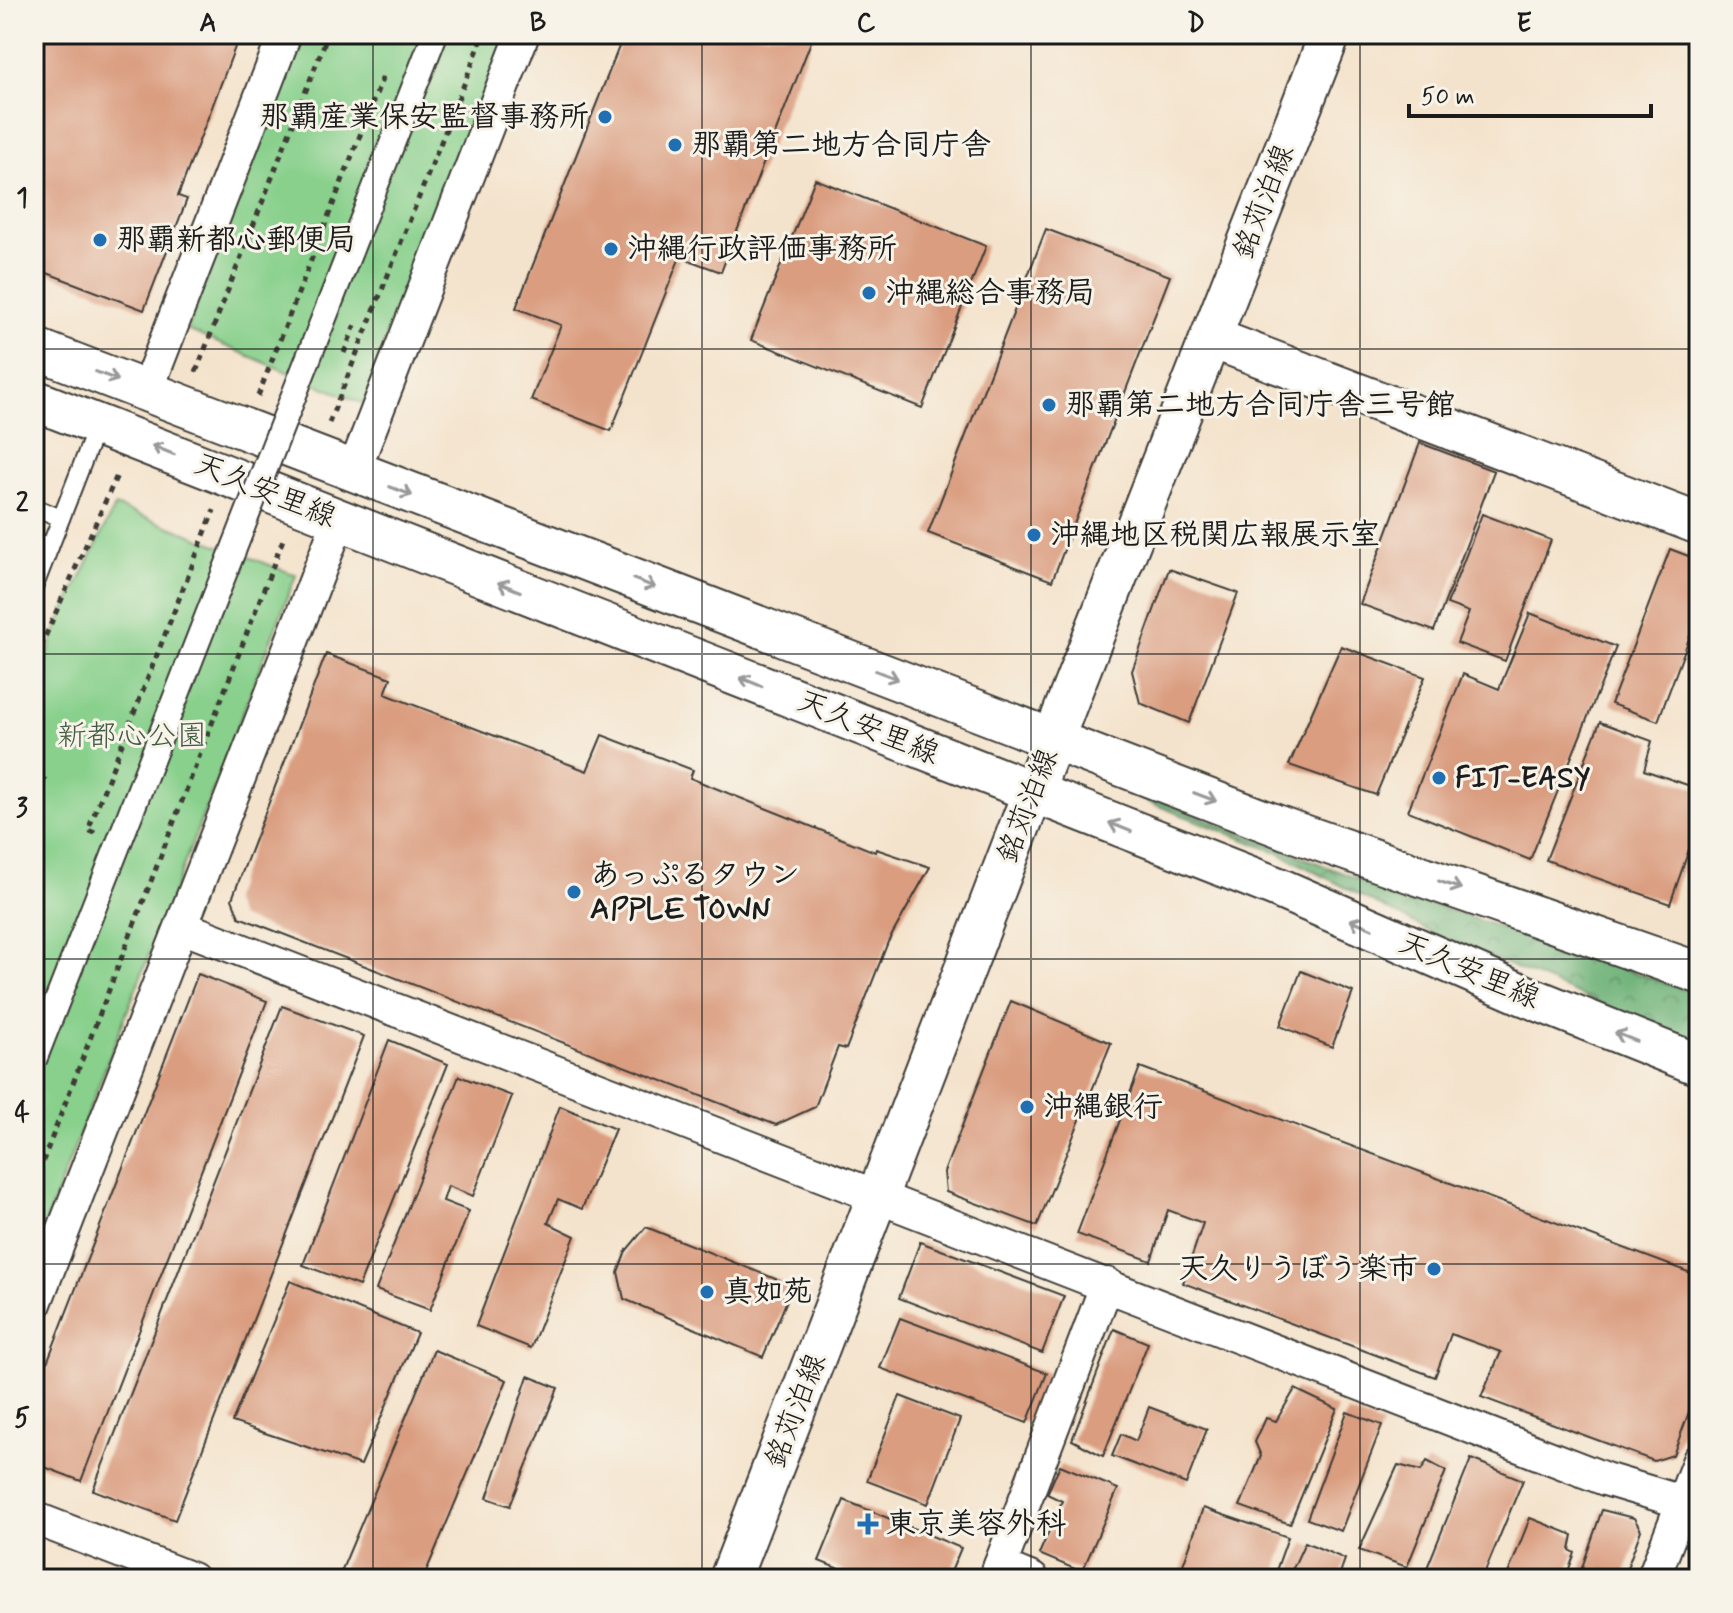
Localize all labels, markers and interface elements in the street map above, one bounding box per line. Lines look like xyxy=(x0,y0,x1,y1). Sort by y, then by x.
text: A xyxy=(199,7,217,41)
text: B xyxy=(530,7,546,41)
text: C xyxy=(857,7,876,41)
text: D xyxy=(1187,7,1205,41)
text: E xyxy=(1516,7,1532,41)
scale bar xyxy=(1409,68,1651,118)
text: 50 m xyxy=(1421,82,1475,113)
place label: 那覇産業保安監督事務所 xyxy=(259,98,589,137)
marker: 那覇産業保安監督事務所 xyxy=(596,108,614,126)
place label: 那覇第二地方合同庁舎 xyxy=(691,126,991,165)
marker: 那覇第二地方合同庁舎 xyxy=(666,136,684,154)
street label: 銘苅泊線 xyxy=(1224,139,1304,265)
text: 1 xyxy=(16,182,28,216)
place label: 那覇新都心郵便局 xyxy=(116,221,356,260)
place label: 沖縄行政評価事務所 xyxy=(627,230,897,269)
marker: 那覇新都心郵便局 xyxy=(91,231,109,249)
marker: 沖縄行政評価事務所 xyxy=(602,240,620,258)
place label: 沖縄総合事務局 xyxy=(885,274,1095,313)
marker: 沖縄総合事務局 xyxy=(860,284,878,302)
one-way arrow xyxy=(94,370,119,385)
place label: 那覇第二地方合同庁舎三号館 xyxy=(1065,386,1455,425)
marker: 那覇第二地方合同庁舎三号館 xyxy=(1040,396,1058,414)
one-way arrow xyxy=(151,442,176,456)
street label: 天久安里線 xyxy=(188,445,342,537)
one-way arrow xyxy=(388,485,413,499)
text: 2 xyxy=(16,487,29,521)
place label: 沖縄地区税関広報展示室 xyxy=(1050,516,1380,555)
marker: 沖縄地区税関広報展示室 xyxy=(1025,526,1043,544)
one-way arrow xyxy=(631,577,656,591)
one-way arrow xyxy=(497,579,522,593)
one-way arrow xyxy=(874,669,899,683)
one-way arrow xyxy=(739,674,764,688)
street label: 天久安里線 xyxy=(791,682,945,774)
park label: 新都心公園 xyxy=(57,717,207,756)
street label: 銘苅泊線 xyxy=(988,743,1068,869)
place label: FIT-EASY xyxy=(1455,759,1591,798)
marker: FIT-EASY xyxy=(1430,769,1448,787)
one-way arrow xyxy=(1192,791,1217,805)
text: 3 xyxy=(16,792,28,826)
one-way arrow xyxy=(1108,818,1133,833)
place label: あっぷるタウン APPLE TOWN xyxy=(590,856,800,929)
one-way arrow xyxy=(1437,879,1462,894)
marker: あっぷるタウン APPLE TOWN xyxy=(565,883,583,901)
one-way arrow xyxy=(1349,916,1374,931)
street label: 天久安里線 xyxy=(1392,924,1546,1018)
one-way arrow xyxy=(1614,1029,1639,1043)
place label: 沖縄銀行 xyxy=(1043,1088,1163,1127)
text: 4 xyxy=(14,1097,30,1131)
marker: 沖縄銀行 xyxy=(1018,1098,1036,1116)
place label: 天久りうぼう楽市 xyxy=(1178,1250,1418,1289)
marker: 天久りうぼう楽市 xyxy=(1425,1260,1443,1278)
place label: 真如苑 xyxy=(723,1273,813,1312)
marker: 真如苑 xyxy=(698,1283,716,1301)
street label: 銘苅泊線 xyxy=(756,1348,836,1474)
text: 5 xyxy=(14,1402,30,1436)
place label: 東京美容外科 xyxy=(886,1505,1066,1544)
marker: 東京美容外科 xyxy=(857,1513,879,1535)

